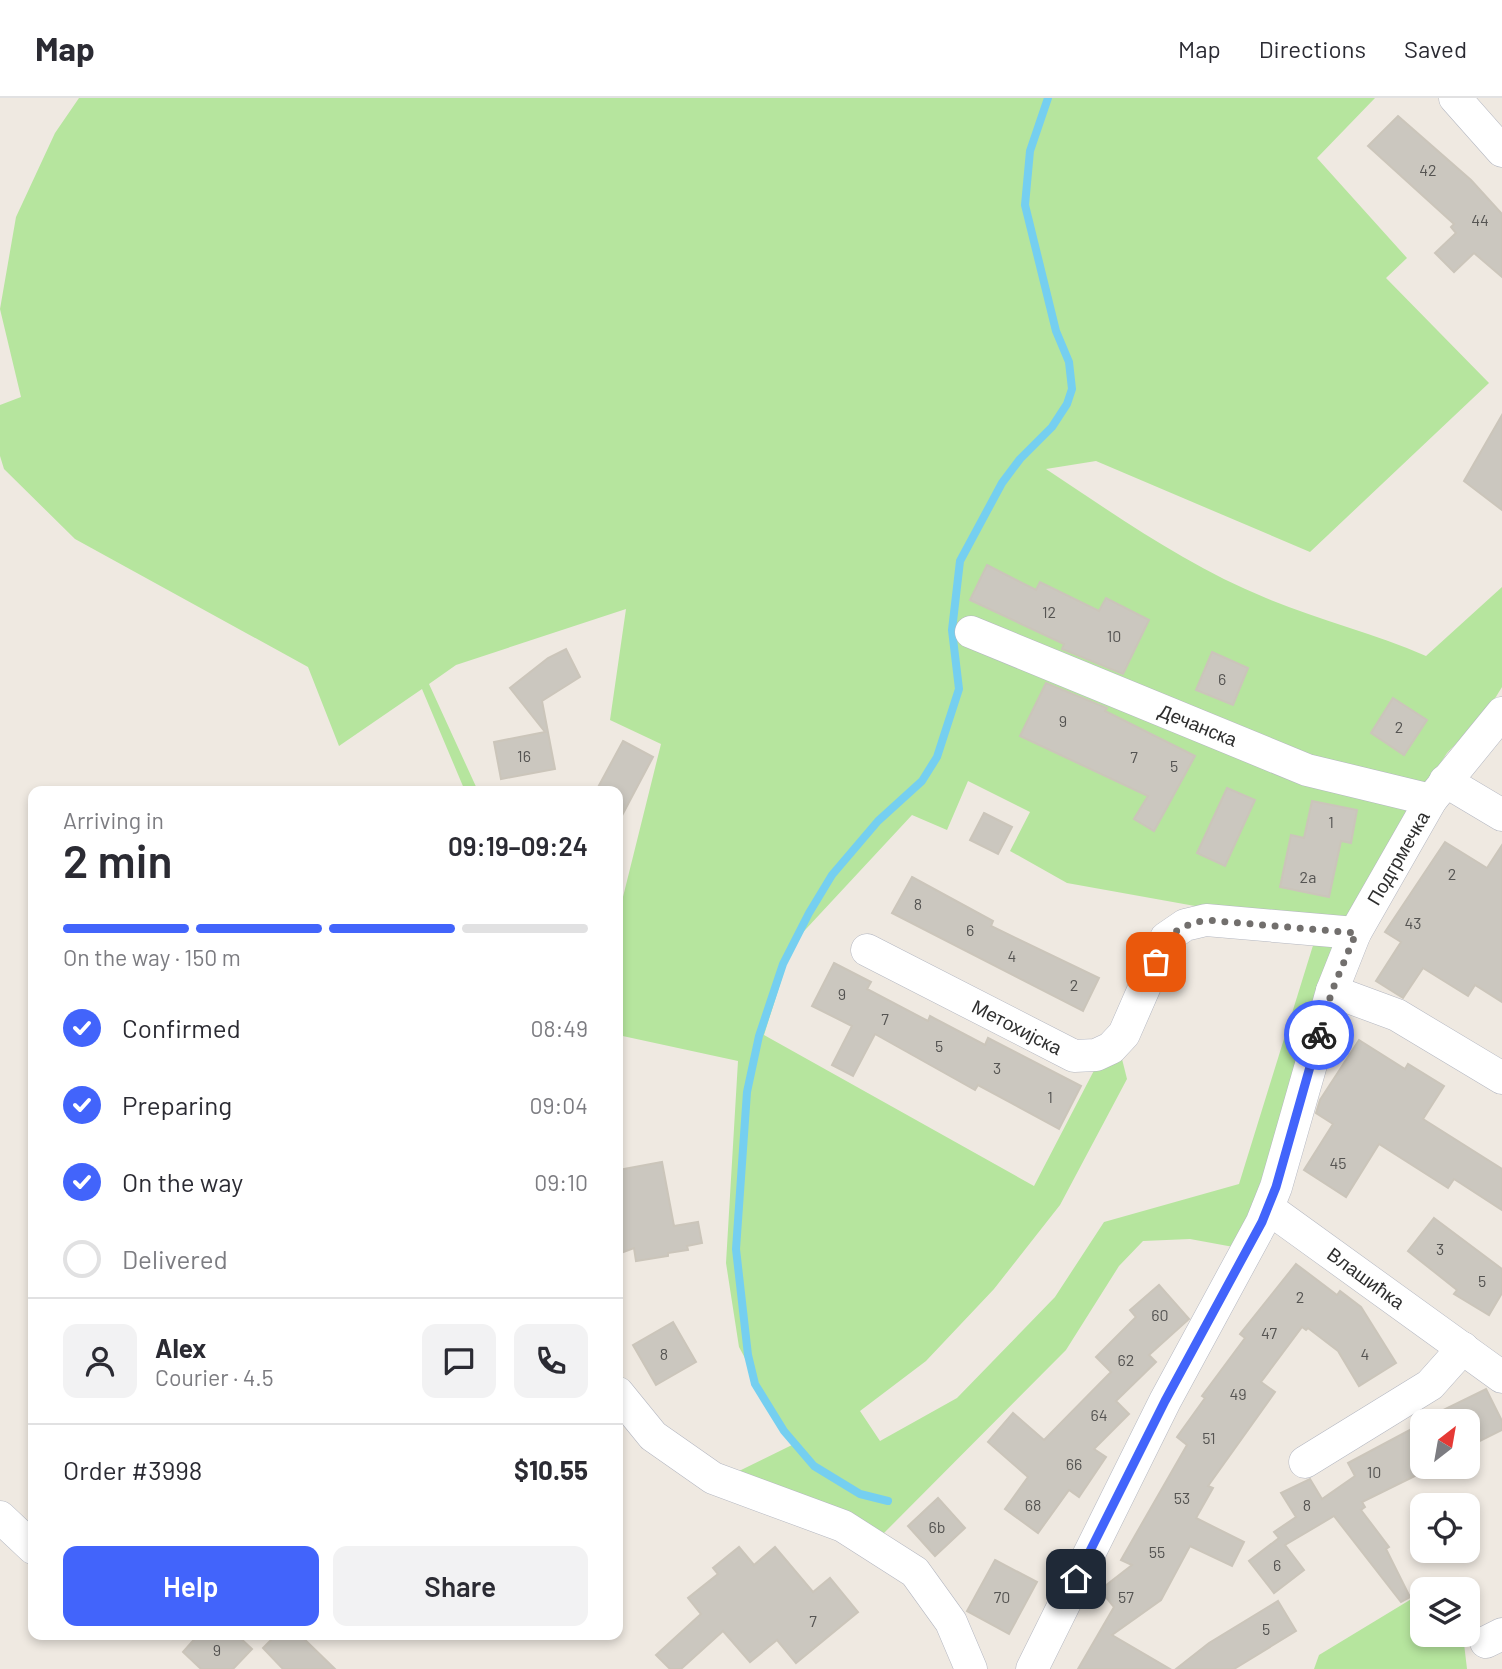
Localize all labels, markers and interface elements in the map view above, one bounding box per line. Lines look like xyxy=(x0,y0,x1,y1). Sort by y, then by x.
text: Map xyxy=(35,28,95,68)
text: Map xyxy=(1178,34,1221,63)
text: Directions xyxy=(1259,34,1366,63)
text: Saved xyxy=(1404,34,1467,63)
house number: 42 xyxy=(1419,160,1437,179)
house number: 44 xyxy=(1471,210,1489,229)
house number: 12 xyxy=(1042,602,1056,621)
house number: 10 xyxy=(1107,626,1121,645)
house number: 6 xyxy=(1218,669,1226,688)
street label: Дечанска xyxy=(1156,698,1241,751)
house number: 9 xyxy=(1059,711,1067,730)
house number: 2 xyxy=(1395,717,1403,736)
house number: 16 xyxy=(517,746,531,765)
house number: 7 xyxy=(1130,747,1138,766)
house number: 5 xyxy=(1170,756,1178,775)
text: Arriving in xyxy=(63,806,164,834)
street label: Подгрмечка xyxy=(1361,806,1434,909)
house number: 1 xyxy=(1328,812,1334,831)
text: 09:19–09:24 xyxy=(448,830,588,861)
text: 2 min xyxy=(63,832,172,887)
house number: 2 xyxy=(1448,864,1456,883)
house number: 2a xyxy=(1300,867,1316,886)
house number: 8 xyxy=(914,894,922,913)
house number: 43 xyxy=(1404,913,1422,932)
house number: 6 xyxy=(966,920,974,939)
pin xyxy=(1126,932,1186,992)
text: On the way · 150 m xyxy=(63,943,241,971)
icon: bag xyxy=(1137,943,1175,981)
house number: 4 xyxy=(1008,946,1016,965)
house number: 2 xyxy=(1070,975,1078,994)
house number: 9 xyxy=(838,984,846,1003)
street label: Метохијска xyxy=(968,994,1066,1059)
courier xyxy=(1284,1000,1354,1070)
icon: check xyxy=(63,1009,101,1047)
house number: 7 xyxy=(881,1009,889,1028)
text: Confirmed xyxy=(122,1012,241,1043)
text: 08:49 xyxy=(531,1014,588,1042)
icon: bike xyxy=(1300,1016,1338,1054)
house number: 5 xyxy=(935,1036,943,1055)
house number: 3 xyxy=(993,1058,1001,1077)
icon: check xyxy=(63,1086,101,1124)
house number: 1 xyxy=(1047,1087,1053,1106)
text: Preparing xyxy=(122,1089,232,1120)
text: 09:04 xyxy=(530,1091,588,1119)
house number: 45 xyxy=(1329,1153,1347,1172)
icon: check xyxy=(63,1163,101,1201)
text: On the way xyxy=(122,1166,243,1197)
text: 09:10 xyxy=(534,1168,588,1196)
house number: 3 xyxy=(1436,1239,1444,1258)
street label: Влашићка xyxy=(1323,1242,1410,1314)
text: Delivered xyxy=(122,1243,228,1274)
house number: 5 xyxy=(1478,1271,1486,1290)
house number: 2 xyxy=(1296,1287,1304,1306)
house number: 60 xyxy=(1151,1305,1169,1324)
house number: 47 xyxy=(1261,1323,1277,1342)
button: person xyxy=(63,1324,137,1398)
button: chat xyxy=(422,1324,496,1398)
button: phone xyxy=(514,1324,588,1398)
text: Alex xyxy=(155,1332,206,1363)
house number: 8 xyxy=(660,1344,668,1363)
house number: 4 xyxy=(1361,1344,1369,1363)
house number: 62 xyxy=(1118,1350,1134,1369)
text: Courier · 4.5 xyxy=(155,1363,274,1391)
house number: 49 xyxy=(1229,1384,1247,1403)
house number: 64 xyxy=(1090,1405,1108,1424)
north arrow xyxy=(1410,1409,1480,1479)
map controls xyxy=(1410,1409,1480,1647)
house number: 51 xyxy=(1202,1428,1216,1447)
text: Order #3998 xyxy=(63,1454,202,1485)
text: $10.55 xyxy=(514,1454,588,1485)
house number: 66 xyxy=(1066,1454,1082,1473)
house number: 10 xyxy=(1367,1462,1381,1481)
house number: 53 xyxy=(1174,1488,1190,1507)
button: locate xyxy=(1410,1493,1480,1563)
house number: 68 xyxy=(1025,1495,1041,1514)
house number: 8 xyxy=(1303,1495,1311,1514)
house number: 6b xyxy=(929,1517,945,1536)
house number: 55 xyxy=(1149,1542,1165,1561)
button: Help xyxy=(63,1546,319,1626)
button: Share xyxy=(333,1546,588,1626)
pin xyxy=(1046,1549,1106,1609)
house number: 6 xyxy=(1273,1555,1281,1574)
icon: home xyxy=(1057,1560,1095,1598)
button: layers xyxy=(1410,1577,1480,1647)
house number: 70 xyxy=(994,1587,1010,1606)
house number: 57 xyxy=(1118,1587,1134,1606)
house number: 7 xyxy=(809,1611,817,1630)
house number: 5 xyxy=(1262,1619,1270,1638)
house number: 9 xyxy=(213,1640,221,1659)

